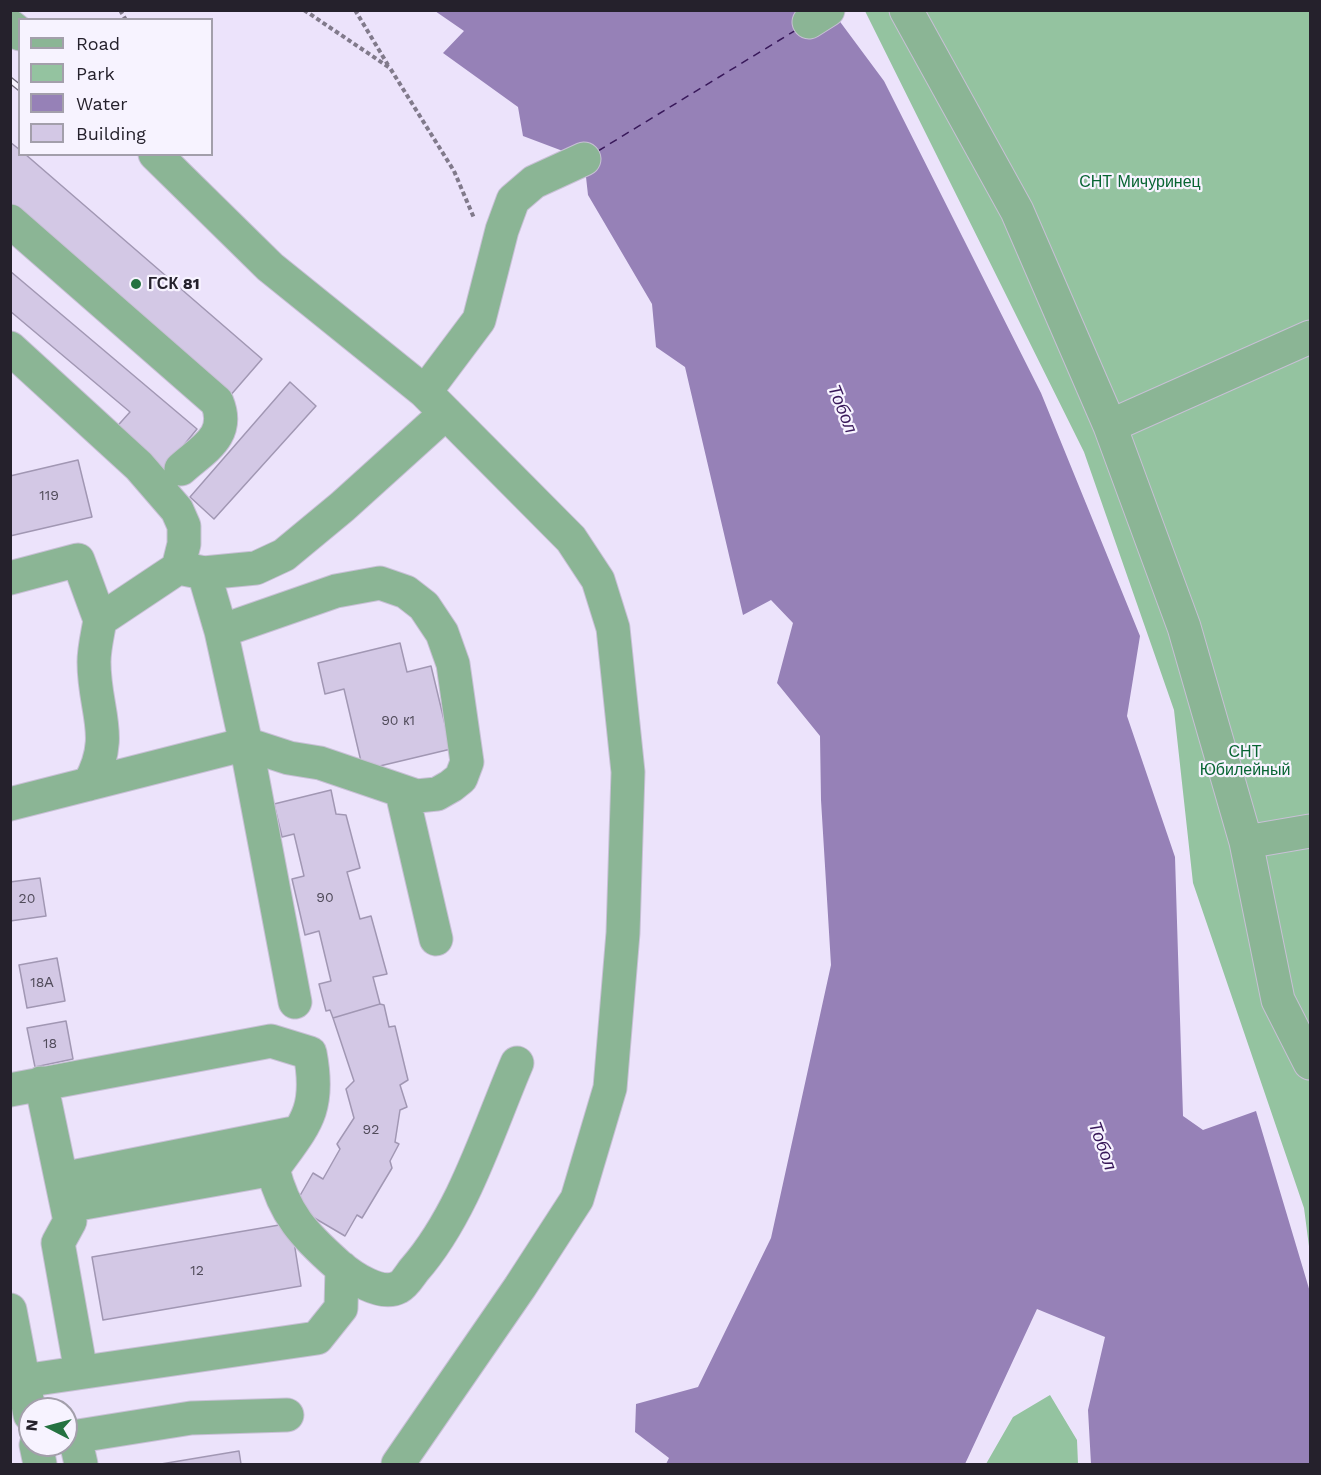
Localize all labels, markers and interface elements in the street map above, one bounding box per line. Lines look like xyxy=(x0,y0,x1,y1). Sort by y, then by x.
legend xyxy=(18,18,213,156)
text: Road xyxy=(76,33,120,54)
text: Park xyxy=(76,63,115,84)
text: Water xyxy=(76,93,128,114)
text: Building xyxy=(76,123,146,144)
park label: СНТ Мичуринец xyxy=(1079,172,1201,192)
place label: ГСК 81 xyxy=(148,274,200,294)
marker: ГСК 81 xyxy=(129,277,143,291)
water label: Тобол xyxy=(823,382,861,436)
house number: 119 xyxy=(39,488,59,504)
house number: 90 к1 xyxy=(381,713,415,729)
park label: СНТ Юбилейный xyxy=(1200,742,1290,780)
house number: 90 xyxy=(316,890,334,906)
house number: 20 xyxy=(19,891,35,907)
house number: 18А xyxy=(30,975,54,991)
house number: 18 xyxy=(43,1036,57,1052)
water label: Тобол xyxy=(1083,1119,1121,1173)
house number: 92 xyxy=(363,1122,379,1138)
house number: 12 xyxy=(190,1263,204,1279)
north arrow xyxy=(18,1397,78,1457)
text: N xyxy=(22,1418,42,1432)

